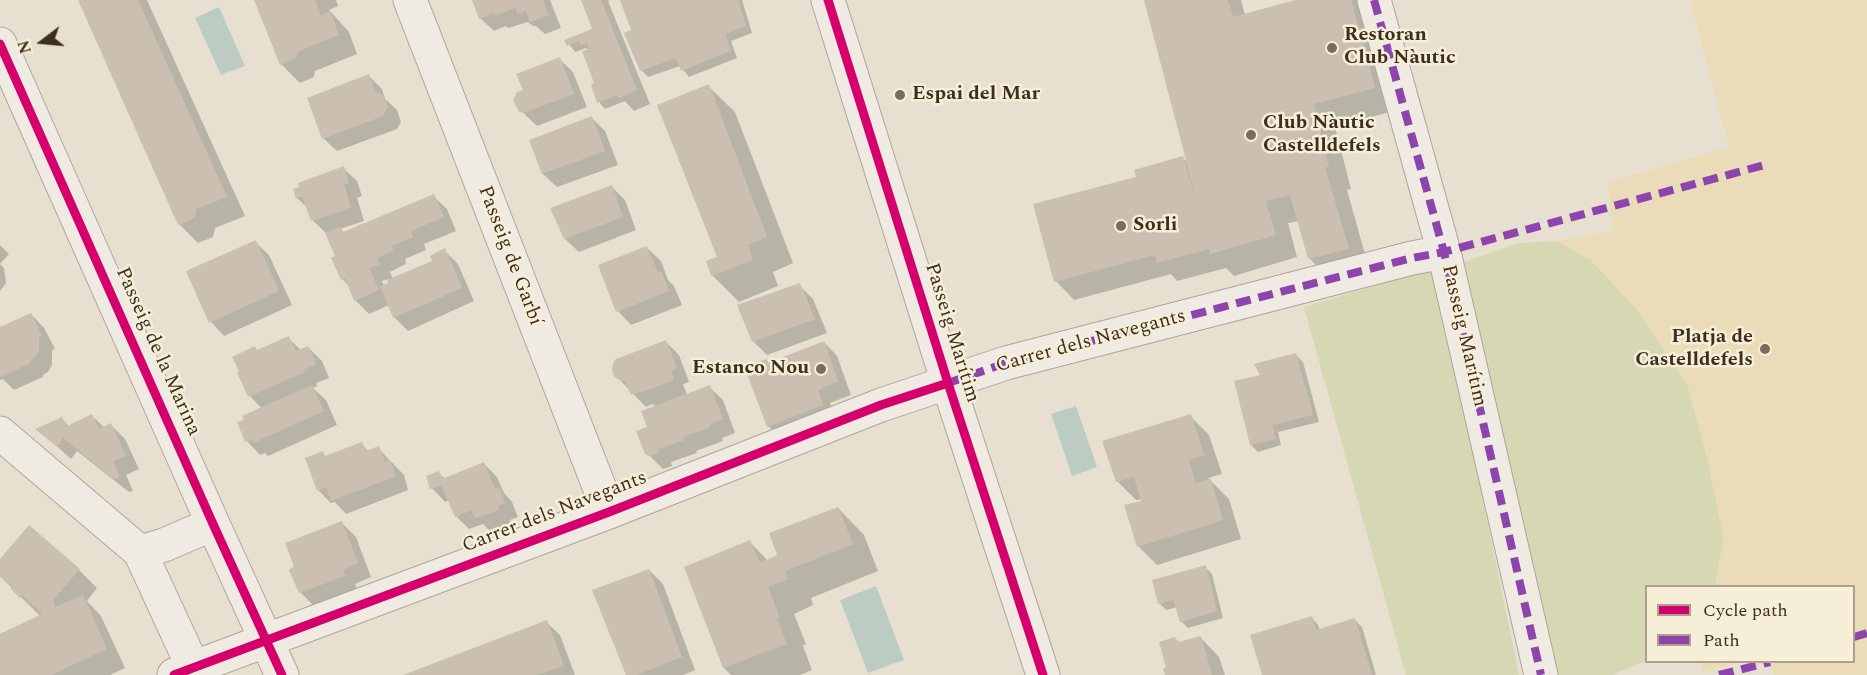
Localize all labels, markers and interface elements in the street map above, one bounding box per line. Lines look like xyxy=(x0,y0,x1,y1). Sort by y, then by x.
north arrow xyxy=(12,12,72,72)
place label: Restoran Club Nàutic xyxy=(1344,24,1456,71)
text: N xyxy=(11,37,38,57)
marker: Restoran Club Nàutic xyxy=(1325,41,1339,55)
place label: Espai del Mar xyxy=(912,83,1040,107)
marker: Espai del Mar xyxy=(893,88,907,102)
place label: Club Nàutic Castelldefels xyxy=(1263,112,1381,159)
marker: Club Nàutic Castelldefels xyxy=(1244,128,1258,142)
street label: Passeig de Garbí xyxy=(471,183,547,329)
place label: Sorli xyxy=(1133,214,1177,238)
marker: Sorli xyxy=(1114,219,1128,233)
street label: Passeig Marítim xyxy=(918,260,984,406)
street label: Passeig Marítim xyxy=(1435,263,1491,409)
street label: Passeig de la Marina xyxy=(109,264,205,440)
street label: Carrer dels Navegants xyxy=(993,305,1189,379)
place label: Platja de Castelldefels xyxy=(1635,326,1753,373)
marker: Platja de Castelldefels xyxy=(1758,342,1772,356)
place label: Estanco Nou xyxy=(692,357,809,381)
marker: Estanco Nou xyxy=(814,362,828,376)
street label: Carrer dels Navegants xyxy=(459,467,651,559)
legend xyxy=(1645,585,1855,663)
text: Cycle path xyxy=(1703,597,1788,624)
text: Path xyxy=(1703,627,1740,654)

